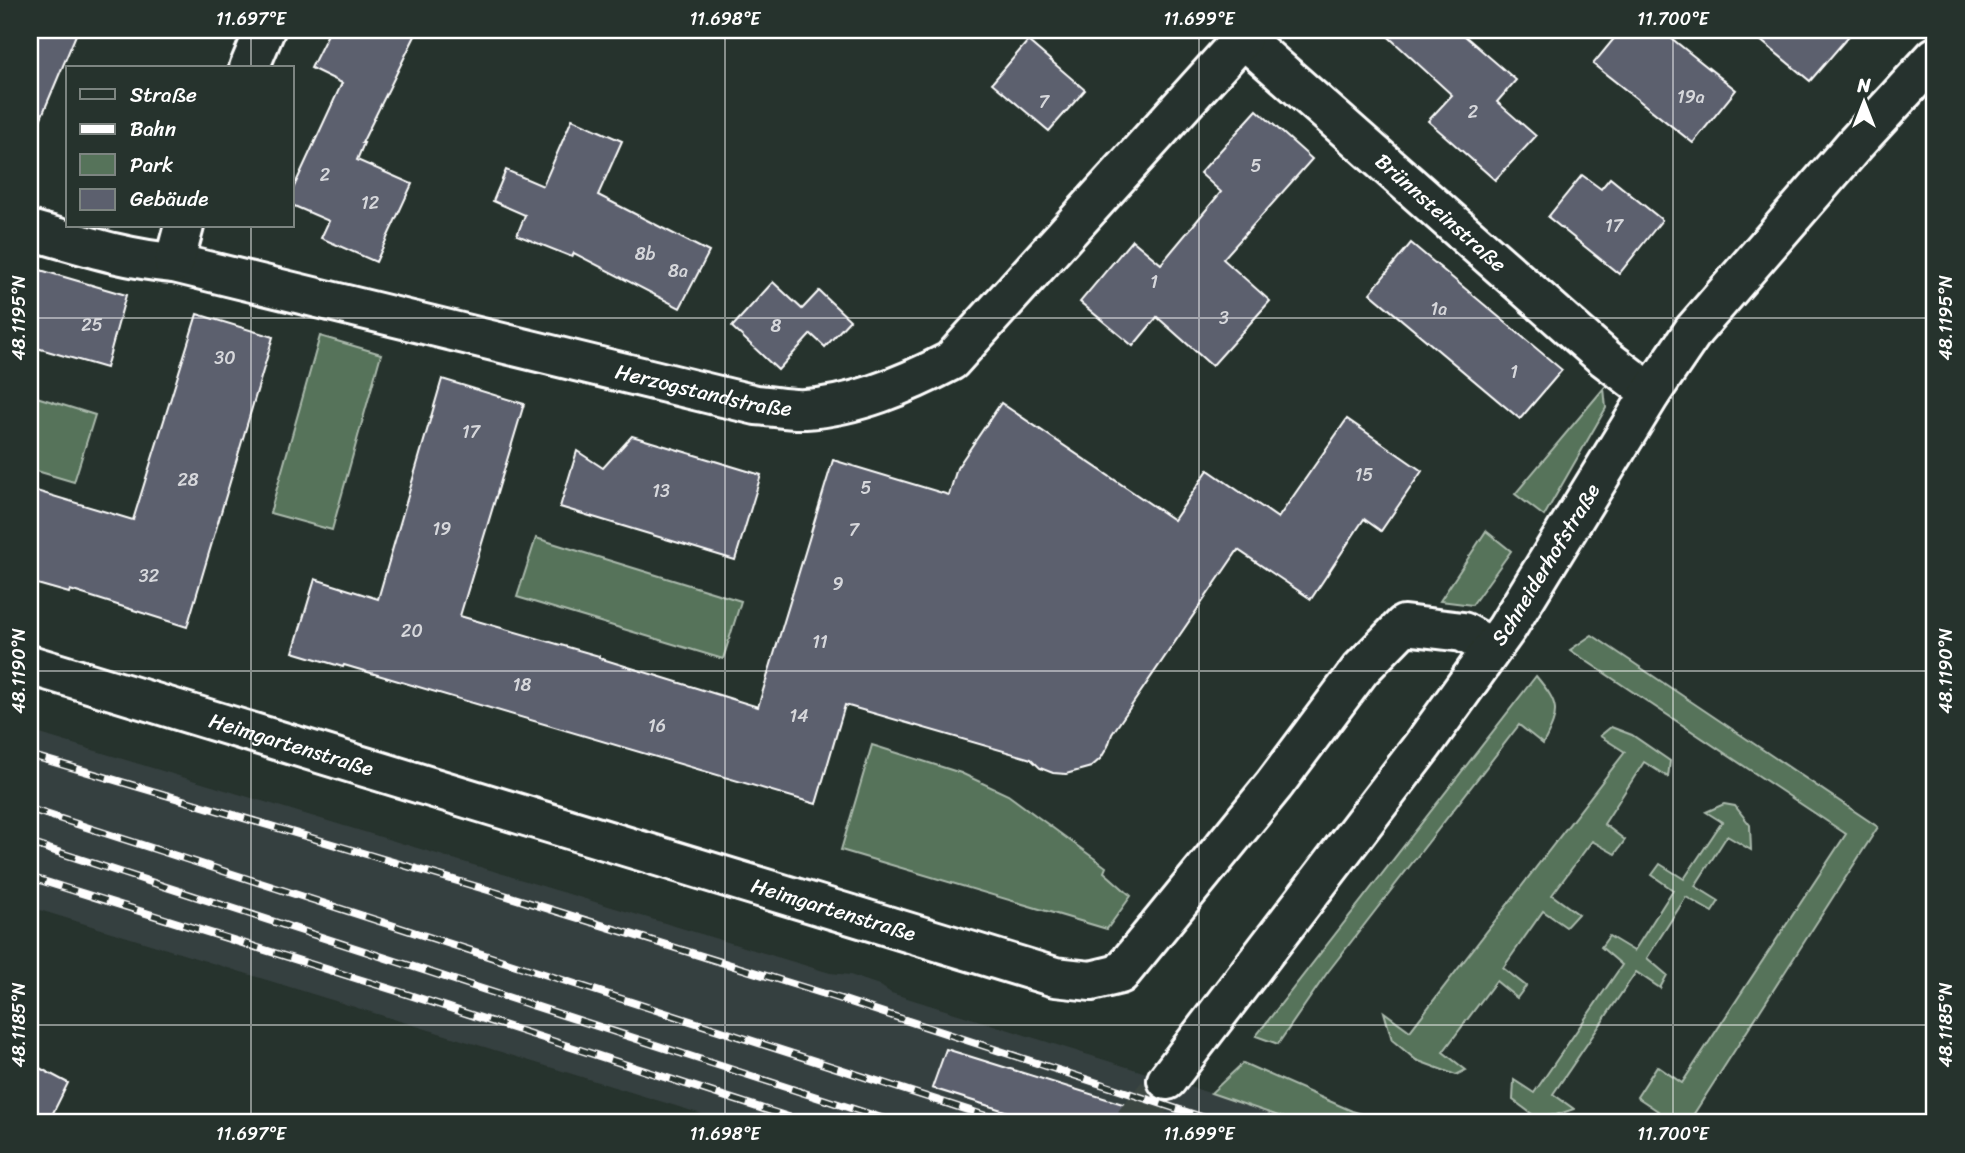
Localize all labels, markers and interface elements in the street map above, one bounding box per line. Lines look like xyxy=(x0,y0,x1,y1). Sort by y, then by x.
text: 11.697°E xyxy=(216,3,287,35)
text: 11.698°E xyxy=(690,3,761,35)
text: 11.699°E xyxy=(1164,3,1235,35)
text: 11.700°E xyxy=(1637,3,1710,35)
legend xyxy=(66,66,294,228)
north arrow xyxy=(1828,66,1898,136)
text: N xyxy=(1856,69,1871,102)
text: Straße xyxy=(130,76,197,114)
house number: 19a xyxy=(1677,81,1705,113)
house number: 7 xyxy=(1039,86,1051,118)
house number: 2 xyxy=(1468,96,1478,128)
text: Bahn xyxy=(130,110,176,148)
street label: Brünnsteinstraße xyxy=(1366,144,1516,282)
text: Park xyxy=(130,146,173,184)
house number: 5 xyxy=(1251,150,1262,182)
house number: 2 xyxy=(320,159,330,191)
text: Gebäude xyxy=(130,180,208,218)
house number: 12 xyxy=(361,187,379,219)
house number: 17 xyxy=(1605,210,1625,242)
house number: 8b xyxy=(635,238,655,270)
house number: 8a xyxy=(668,255,688,287)
house number: 1 xyxy=(1150,266,1158,298)
text: 48.1195°N xyxy=(3,275,35,361)
text: 48.1195°N xyxy=(1930,275,1962,361)
house number: 1a xyxy=(1431,293,1447,325)
house number: 3 xyxy=(1219,302,1229,334)
house number: 25 xyxy=(81,309,103,341)
house number: 8 xyxy=(771,310,782,342)
house number: 30 xyxy=(214,342,236,374)
street label: Herzogstandstraße xyxy=(612,352,794,428)
house number: 1 xyxy=(1510,356,1518,388)
house number: 17 xyxy=(462,416,482,448)
house number: 15 xyxy=(1355,459,1373,491)
house number: 28 xyxy=(177,464,199,496)
house number: 5 xyxy=(861,472,872,504)
house number: 13 xyxy=(652,475,670,507)
street label: Schneiderhofstraße xyxy=(1481,476,1610,654)
house number: 19 xyxy=(433,513,451,545)
house number: 7 xyxy=(849,514,861,546)
house number: 32 xyxy=(139,560,159,592)
house number: 9 xyxy=(832,568,844,600)
house number: 20 xyxy=(401,615,423,647)
house number: 11 xyxy=(812,626,828,658)
text: 48.1190°N xyxy=(3,628,35,714)
text: 48.1190°N xyxy=(1930,628,1962,714)
house number: 18 xyxy=(513,669,531,701)
house number: 14 xyxy=(790,700,808,732)
street label: Heimgartenstraße xyxy=(204,702,378,787)
house number: 16 xyxy=(648,710,666,742)
street label: Heimgartenstraße xyxy=(747,867,921,953)
text: 48.1185°N xyxy=(3,982,35,1068)
text: 48.1185°N xyxy=(1930,982,1962,1068)
text: 11.697°E xyxy=(216,1118,287,1150)
text: 11.698°E xyxy=(690,1118,761,1150)
text: 11.699°E xyxy=(1164,1118,1235,1150)
text: 11.700°E xyxy=(1637,1118,1710,1150)

